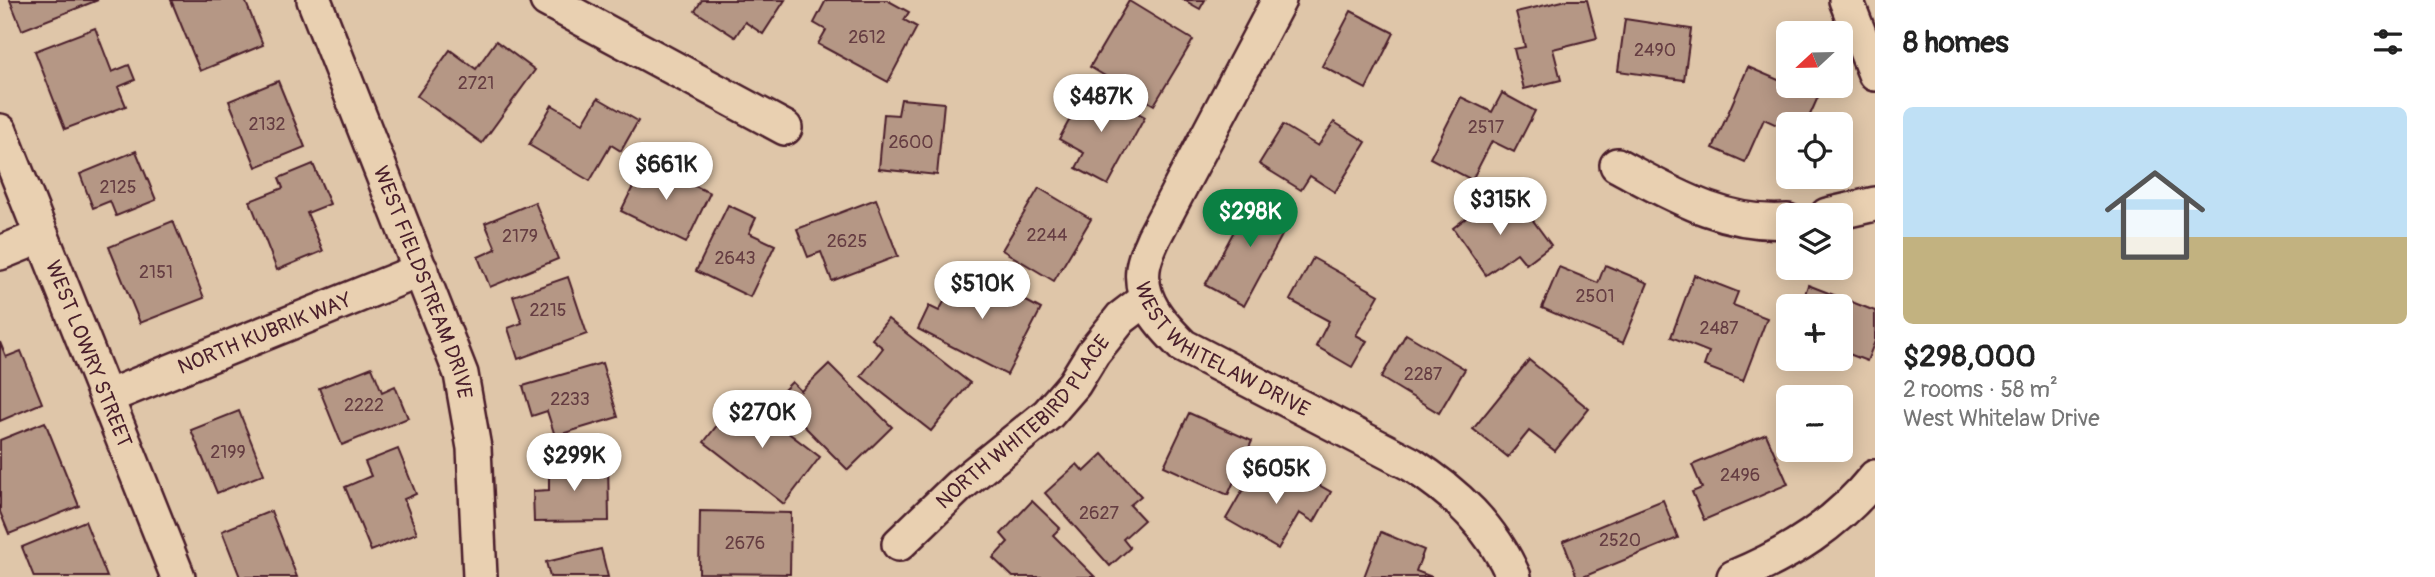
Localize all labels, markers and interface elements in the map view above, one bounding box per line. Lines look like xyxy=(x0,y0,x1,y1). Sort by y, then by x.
north arrow xyxy=(1776,21,1853,98)
map controls xyxy=(1776,21,1853,462)
icon: filters xyxy=(2369,23,2407,61)
text: 8 homes xyxy=(1903,24,2009,61)
house number: 2612 xyxy=(848,26,886,49)
house number: 2490 xyxy=(1634,39,1676,62)
house number: 2721 xyxy=(458,72,494,95)
pin: $487K xyxy=(1052,74,1150,134)
text: $487K xyxy=(1069,82,1133,111)
button: locate xyxy=(1776,112,1853,189)
house number: 2132 xyxy=(248,113,286,136)
house number: 2517 xyxy=(1468,116,1505,139)
house number: 2600 xyxy=(888,131,934,154)
pin: $661K xyxy=(617,142,715,202)
text: $661K xyxy=(635,150,697,179)
icon: home xyxy=(2092,152,2218,278)
street label: WEST FIELDSTREAM DRIVE xyxy=(367,162,479,401)
house number: 2125 xyxy=(100,176,136,199)
pin: $315K xyxy=(1451,177,1549,237)
text: $315K xyxy=(1470,185,1530,214)
pin: $298K xyxy=(1201,190,1299,249)
text: $298K xyxy=(1219,197,1281,226)
button: layers xyxy=(1776,203,1853,280)
house number: 2244 xyxy=(1026,224,1068,247)
house number: 2179 xyxy=(502,225,538,248)
house number: 2625 xyxy=(827,230,867,253)
house number: 2643 xyxy=(714,247,756,270)
street label: WEST LOWRY STREET xyxy=(40,256,139,452)
house number: 2151 xyxy=(139,261,173,284)
pin: $510K xyxy=(933,262,1031,321)
text: $510K xyxy=(950,269,1014,298)
street label: WEST WHITELAW DRIVE xyxy=(1129,279,1315,423)
house number: 2501 xyxy=(1575,285,1615,308)
street label: NORTH KUBRIK WAY xyxy=(174,286,356,381)
button: + xyxy=(1776,294,1853,371)
house number: 2215 xyxy=(530,299,566,322)
house number: 2487 xyxy=(1699,317,1739,340)
street label: NORTH WHITEBIRD PLACE xyxy=(930,329,1116,515)
text: $298,000 xyxy=(1903,338,2036,375)
house number: 2287 xyxy=(1404,363,1443,386)
text: 2 rooms · 58 m² xyxy=(1903,375,2058,404)
button: − xyxy=(1776,385,1853,462)
house number: 2233 xyxy=(550,388,590,411)
pin: $270K xyxy=(713,391,811,450)
house number: 2222 xyxy=(344,394,384,417)
text: $270K xyxy=(728,398,796,427)
text: West Whitelaw Drive xyxy=(1903,404,2100,433)
pin: $299K xyxy=(525,434,623,493)
house number: 2199 xyxy=(210,441,246,464)
text: $299K xyxy=(543,441,605,470)
pin: $605K xyxy=(1227,447,1325,506)
text: $605K xyxy=(1242,454,1310,483)
house number: 2496 xyxy=(1720,464,1760,487)
house number: 2627 xyxy=(1079,502,1120,525)
house number: 2520 xyxy=(1599,529,1641,552)
house number: 2676 xyxy=(725,532,765,555)

